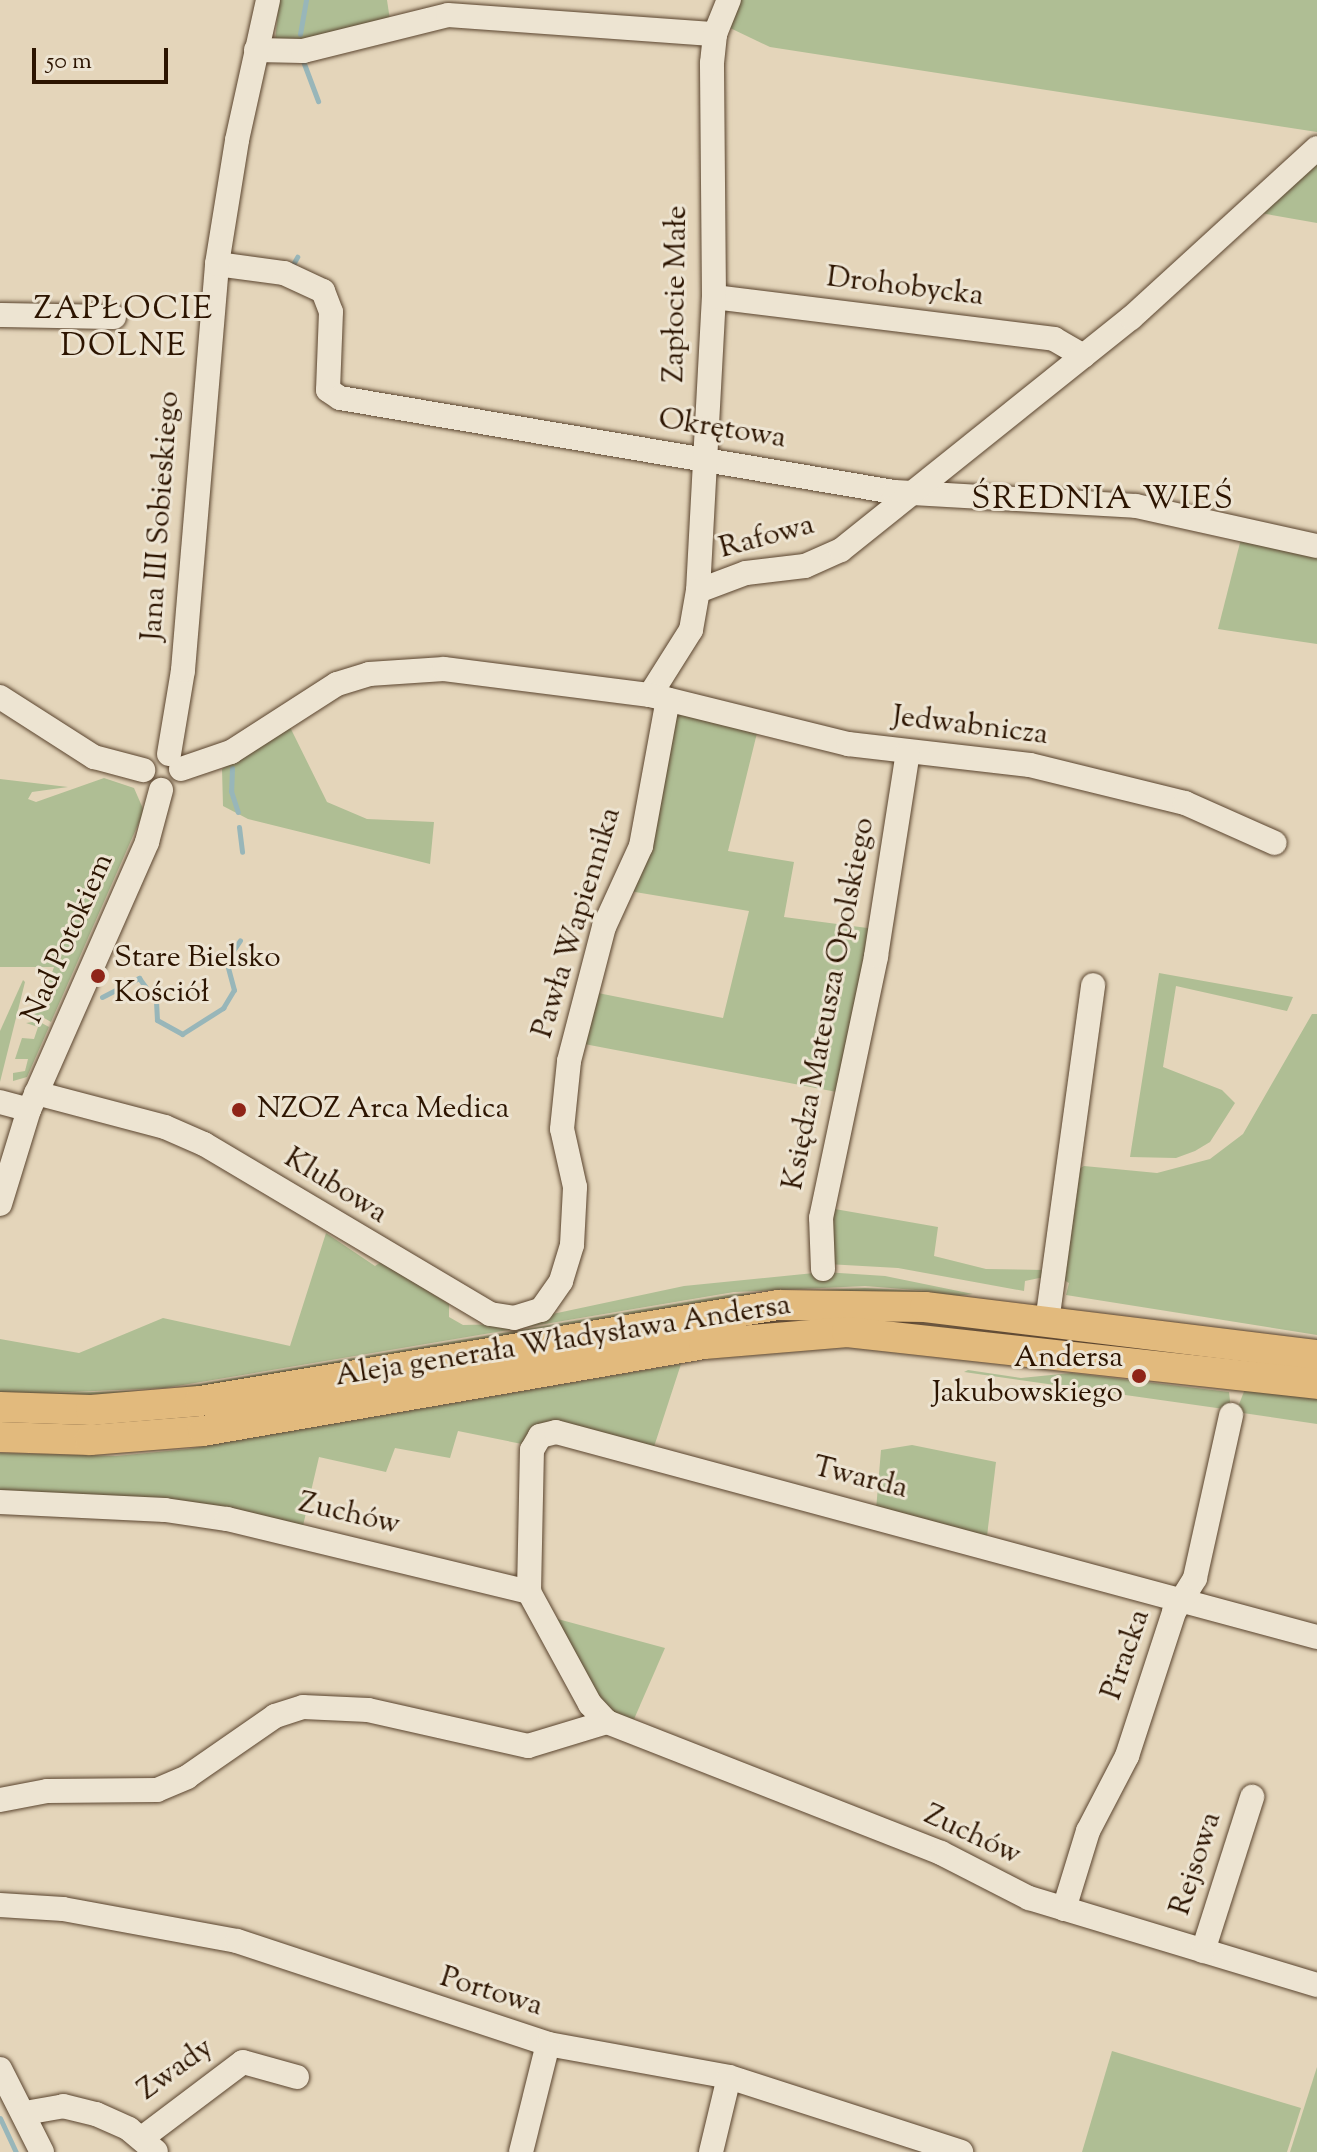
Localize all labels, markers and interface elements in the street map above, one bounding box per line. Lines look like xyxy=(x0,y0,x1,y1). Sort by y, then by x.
scale bar xyxy=(36,32,172,82)
text: 50 m xyxy=(46,45,92,79)
street label: Zapłocie Małe xyxy=(657,205,697,383)
street label: Drohobycka xyxy=(824,260,986,316)
district label: ZAPŁOCIE DOLNE xyxy=(34,292,214,367)
street label: Jana III Sobieskiego xyxy=(135,390,189,642)
street label: Okrętowa xyxy=(656,402,788,458)
district label: ŚREDNIA WIEŚ xyxy=(971,481,1235,519)
street label: Rafowa xyxy=(716,508,818,568)
street label: Jedwabnicza xyxy=(890,700,1050,754)
street label: Pawła Wapiennika xyxy=(526,803,630,1043)
street label: Księdza Mateusza Opolskiego xyxy=(776,815,884,1193)
street label: Nad Potokiem xyxy=(15,848,123,1030)
place label: Stare Bielsko Kościół xyxy=(114,941,281,1012)
marker: Stare Bielsko Kościół xyxy=(89,967,107,985)
place label: NZOZ Arca Medica xyxy=(257,1092,509,1128)
marker: NZOZ Arca Medica xyxy=(228,1099,250,1121)
street label: Klubowa xyxy=(277,1141,393,1233)
street label: Aleja generała Władysława Andersa xyxy=(333,1288,793,1396)
place label: Andersa Jakubowskiego xyxy=(932,1341,1123,1412)
marker: Andersa Jakubowskiego xyxy=(1130,1367,1148,1385)
street label: Twarda xyxy=(809,1450,911,1508)
street label: Zuchów xyxy=(295,1486,403,1544)
street label: Piracka xyxy=(1095,1605,1159,1705)
street label: Zuchów xyxy=(918,1798,1026,1874)
street label: Rejsowa xyxy=(1163,1808,1231,1920)
street label: Portowa xyxy=(435,1960,547,2026)
street label: Zwady xyxy=(131,2031,221,2109)

